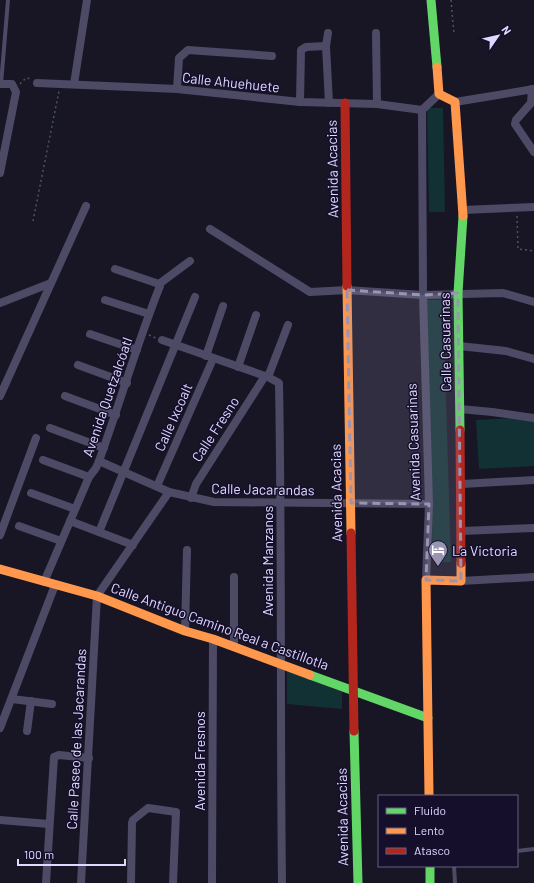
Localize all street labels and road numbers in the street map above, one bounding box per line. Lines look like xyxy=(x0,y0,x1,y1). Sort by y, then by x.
street label: Calle Ahuehuete xyxy=(181,68,281,96)
street label: Avenida Acacias xyxy=(323,120,341,218)
street label: Calle Casuarinas xyxy=(436,292,454,392)
street label: Avenida Quetzalcóatl xyxy=(79,335,135,459)
street label: Calle Ixcoalt xyxy=(150,380,196,454)
street label: Avenida Casuarinas xyxy=(402,383,424,501)
street label: Calle Fresno xyxy=(188,393,242,465)
street label: Avenida Acacias xyxy=(327,444,345,542)
street label: Calle Jacarandas xyxy=(211,480,315,498)
street label: Avenida Manzanos xyxy=(259,505,276,616)
street label: Calle Antiguo Camino Real a Castillotla xyxy=(109,579,331,673)
street label: Calle Paseo de las Jacarandas xyxy=(63,648,89,830)
street label: Avenida Fresnos xyxy=(191,711,208,811)
street label: Avenida Acacias xyxy=(333,768,351,866)

